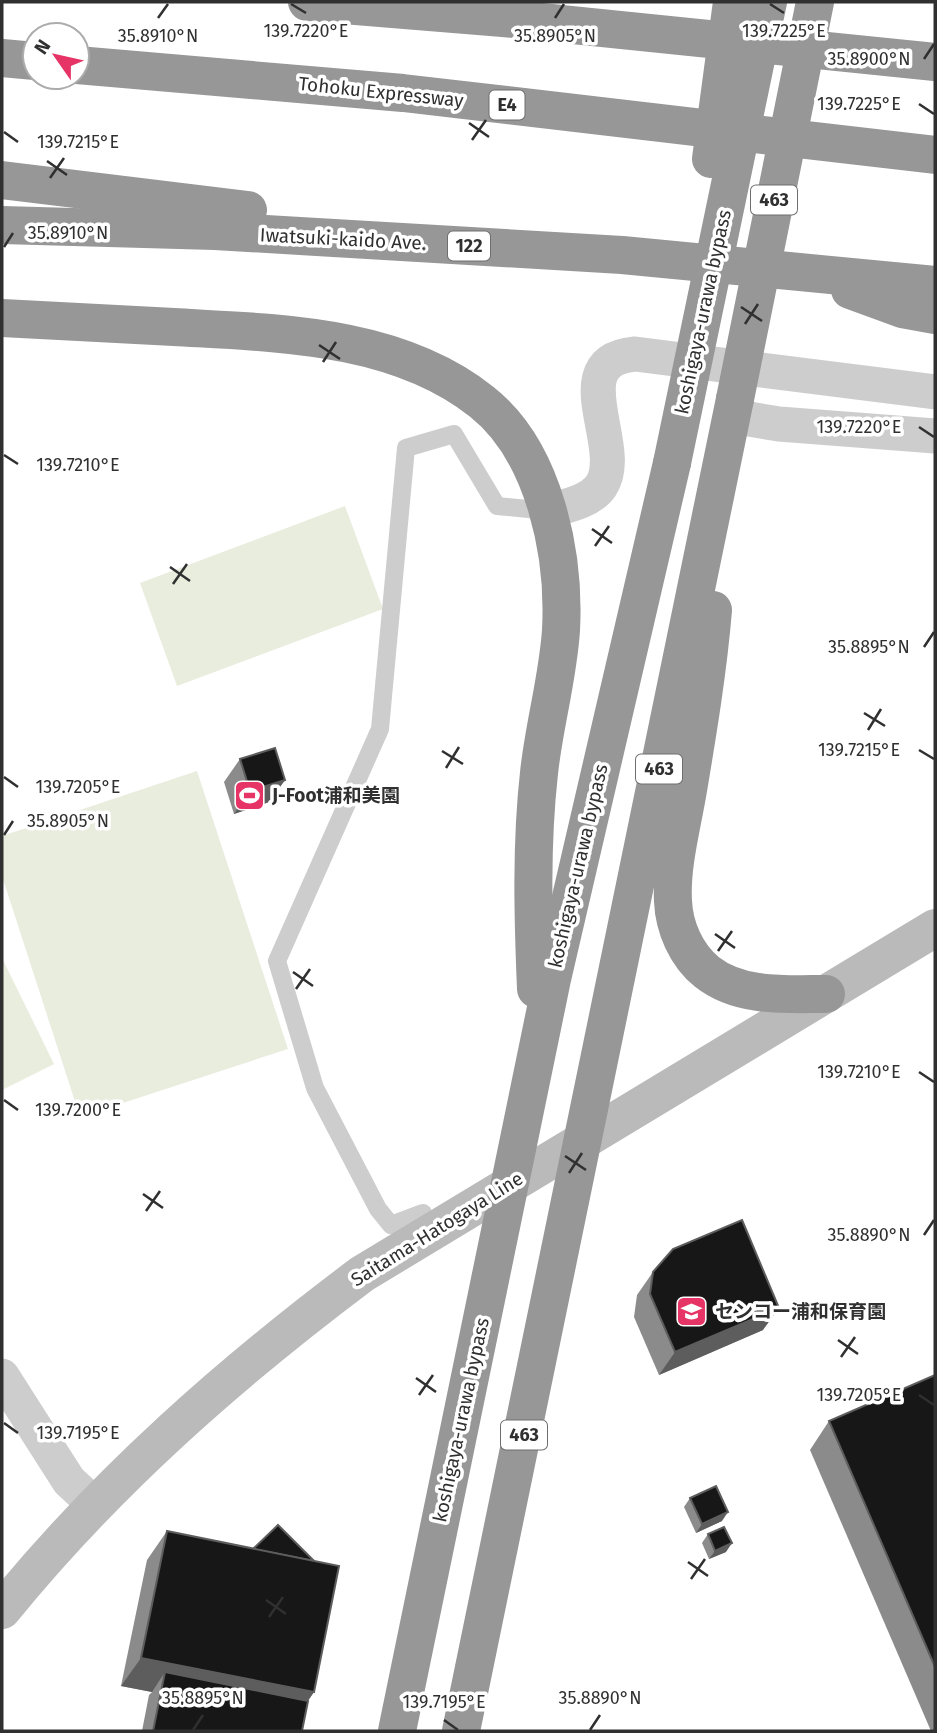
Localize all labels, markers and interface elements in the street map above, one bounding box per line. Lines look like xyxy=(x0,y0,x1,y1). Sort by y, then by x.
text: 139.7220°E xyxy=(264,20,348,42)
text: 139.7225°E xyxy=(742,20,826,42)
north arrow xyxy=(21,21,91,91)
text: 35.8910°N xyxy=(118,25,198,47)
text: 35.8905°N xyxy=(514,25,596,47)
text: N xyxy=(29,35,55,58)
text: 35.8900°N xyxy=(827,48,911,70)
street label: Tohoku Expressway xyxy=(297,72,465,112)
road number: E4 xyxy=(490,90,524,120)
text: 139.7225°E xyxy=(817,93,901,115)
text: 139.7215°E xyxy=(37,131,119,153)
road number: 463 xyxy=(751,186,797,215)
street label: koshigaya-urawa bypass xyxy=(670,208,736,416)
text: 35.8910°N xyxy=(28,222,108,244)
street label: Iwatsuki-kaido Ave. xyxy=(259,223,427,255)
road number: 122 xyxy=(448,232,490,260)
text: 139.7220°E xyxy=(817,416,901,438)
text: 139.7210°E xyxy=(36,454,120,476)
text: 35.8895°N xyxy=(828,636,910,658)
text: 139.7215°E xyxy=(818,739,900,761)
road number: 463 xyxy=(636,754,682,784)
street label: koshigaya-urawa bypass xyxy=(543,762,613,970)
text: 139.7205°E xyxy=(36,776,120,798)
sports icon: J-Foot浦和美園 xyxy=(232,778,266,812)
place label: J-Foot浦和美園 xyxy=(271,784,400,807)
text: 35.8905°N xyxy=(27,810,109,832)
text: 139.7210°E xyxy=(817,1061,901,1083)
text: 139.7200°E xyxy=(35,1099,121,1121)
street label: Saitama-Hatogaya Line xyxy=(347,1167,527,1291)
text: 35.8890°N xyxy=(827,1224,911,1246)
school or university icon: センコー浦和保育園 xyxy=(675,1294,709,1328)
place label: センコー浦和保育園 xyxy=(715,1300,886,1323)
street label: koshigaya-urawa bypass xyxy=(428,1316,494,1524)
text: 139.7205°E xyxy=(817,1384,901,1406)
road number: 463 xyxy=(501,1420,547,1450)
text: 139.7195°E xyxy=(36,1422,120,1444)
text: 35.8895°N xyxy=(162,1687,244,1709)
text: 35.8890°N xyxy=(558,1687,642,1709)
text: 139.7195°E xyxy=(402,1691,486,1713)

